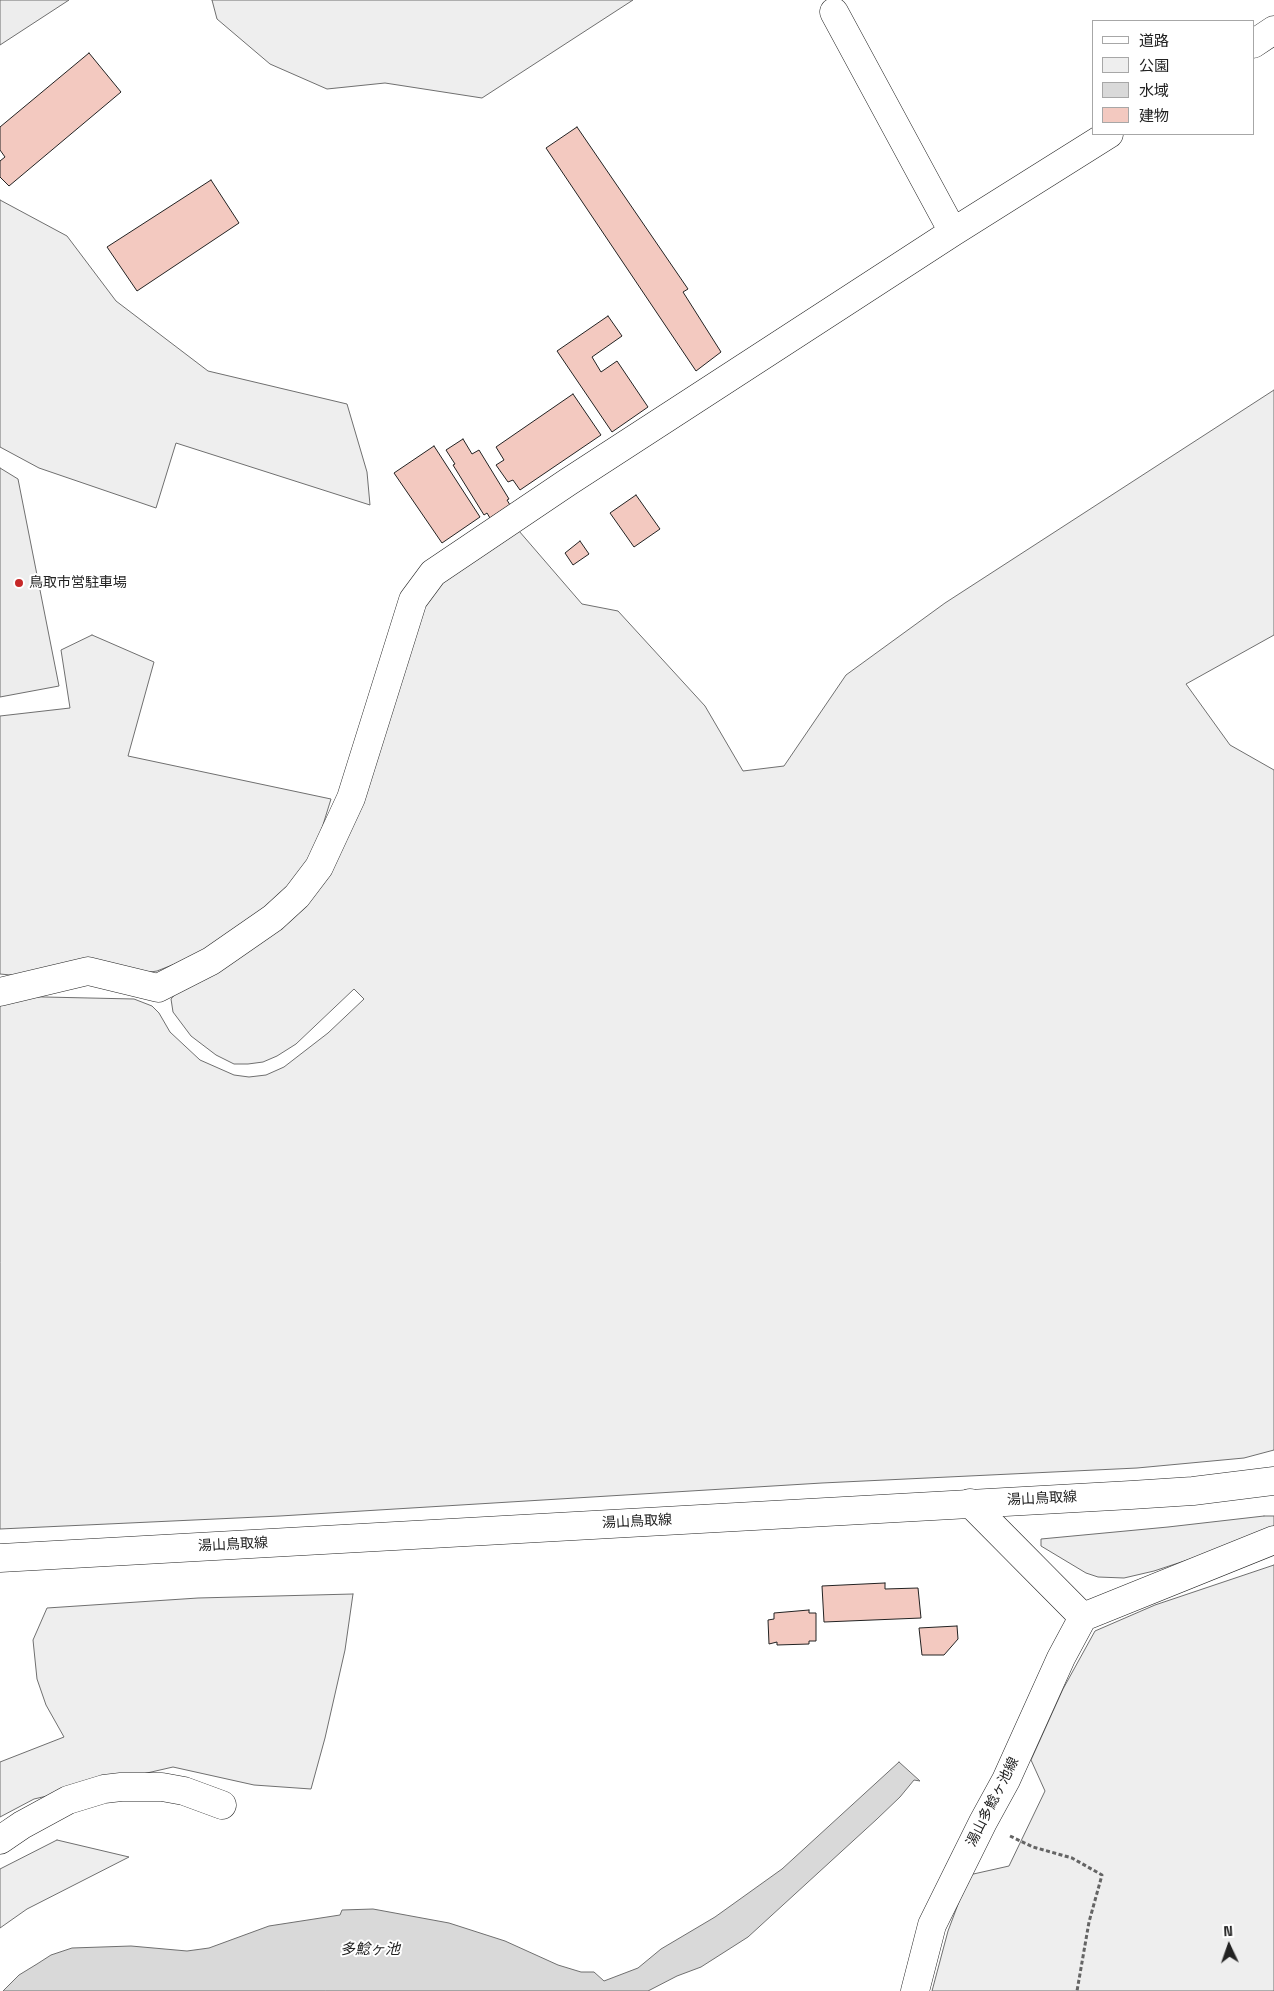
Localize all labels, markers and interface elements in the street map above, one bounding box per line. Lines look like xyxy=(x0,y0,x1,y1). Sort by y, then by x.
legend xyxy=(1092,20,1254,135)
text: 道路 xyxy=(1139,31,1169,50)
text: 公園 xyxy=(1139,56,1169,75)
text: 水域 xyxy=(1139,81,1169,100)
text: 建物 xyxy=(1139,106,1169,125)
place label: 鳥取市営駐車場 xyxy=(29,575,127,591)
marker: 鳥取市営駐車場 xyxy=(13,577,25,589)
street label: 湯山鳥取線 xyxy=(1007,1489,1077,1509)
street label: 湯山鳥取線 xyxy=(602,1512,672,1532)
street label: 湯山鳥取線 xyxy=(198,1535,268,1555)
street label: 湯山多鯰ヶ池線 xyxy=(963,1755,1023,1849)
north arrow xyxy=(1204,1921,1254,1971)
text: N xyxy=(1223,1922,1233,1940)
water label: 多鯰ヶ池 xyxy=(340,1941,400,1959)

